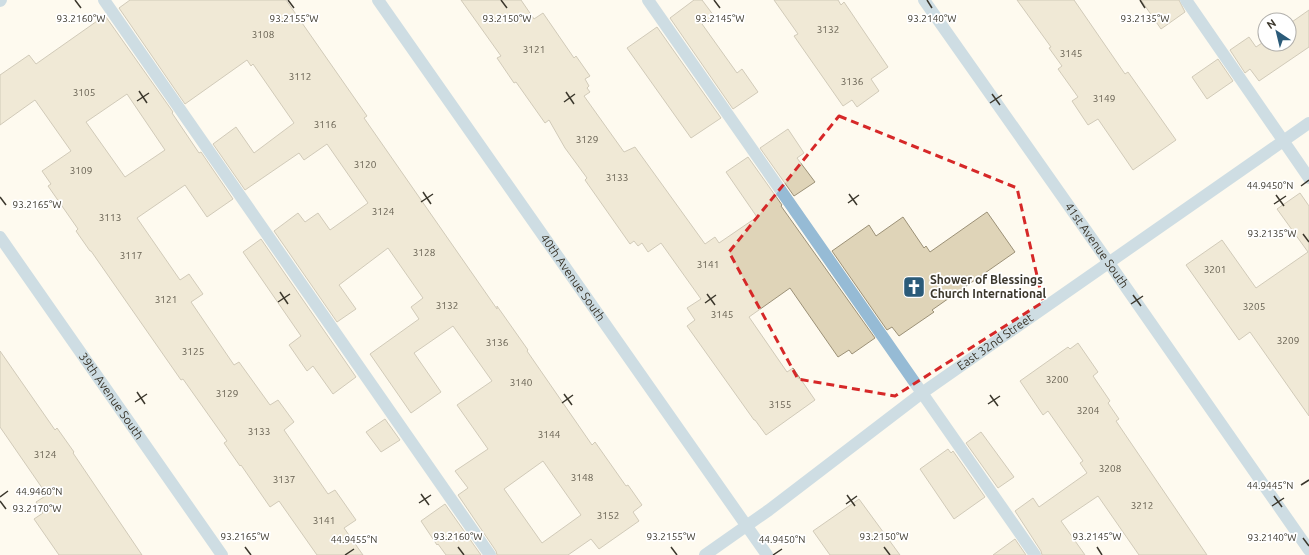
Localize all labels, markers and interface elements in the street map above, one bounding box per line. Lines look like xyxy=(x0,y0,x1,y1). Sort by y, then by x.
north arrow xyxy=(1257,12,1297,52)
text: 93.2160°W xyxy=(57,13,105,24)
text: 93.2155°W xyxy=(270,13,318,24)
text: 93.2150°W xyxy=(483,13,531,24)
text: 93.2145°W xyxy=(696,13,744,24)
text: 93.2140°W xyxy=(908,13,956,24)
text: 93.2135°W xyxy=(1121,13,1169,24)
text: N xyxy=(1264,17,1278,31)
house number: 3132 xyxy=(817,24,839,35)
house number: 3108 xyxy=(252,29,275,40)
house number: 3121 xyxy=(523,44,545,55)
house number: 3145 xyxy=(1060,48,1082,59)
house number: 3112 xyxy=(289,71,311,82)
house number: 3136 xyxy=(841,76,864,87)
house number: 3105 xyxy=(73,87,95,98)
house number: 3149 xyxy=(1093,93,1115,104)
house number: 3116 xyxy=(314,119,337,130)
house number: 3129 xyxy=(576,134,598,145)
house number: 3120 xyxy=(354,159,377,170)
house number: 3109 xyxy=(70,165,92,176)
house number: 3133 xyxy=(606,172,628,183)
text: 44.9450°N xyxy=(1247,180,1293,191)
text: 93.2165°W xyxy=(13,199,61,210)
street label: 41st Avenue South xyxy=(1063,200,1131,290)
house number: 3124 xyxy=(372,206,395,217)
house number: 3113 xyxy=(99,212,121,223)
text: 93.2135°W xyxy=(1248,228,1296,239)
street label: 40th Avenue South xyxy=(538,231,608,323)
house number: 3128 xyxy=(413,247,436,258)
house number: 3117 xyxy=(120,250,142,261)
house number: 3141 xyxy=(697,259,719,270)
house number: 3201 xyxy=(1204,264,1226,275)
place label: Shower of Blessings Church International xyxy=(930,273,1047,300)
church icon: Shower of Blessings Church International xyxy=(901,274,927,300)
house number: 3121 xyxy=(155,294,177,305)
house number: 3132 xyxy=(436,300,458,311)
house number: 3205 xyxy=(1243,301,1265,312)
house number: 3145 xyxy=(711,309,733,320)
street label: East 32nd Street xyxy=(954,311,1035,372)
house number: 3209 xyxy=(1277,335,1299,346)
house number: 3136 xyxy=(486,337,509,348)
house number: 3125 xyxy=(182,346,204,357)
street label: 39th Avenue South xyxy=(77,350,146,442)
house number: 3200 xyxy=(1046,374,1069,385)
house number: 3140 xyxy=(510,377,533,388)
house number: 3129 xyxy=(216,388,238,399)
house number: 3155 xyxy=(769,399,791,410)
house number: 3204 xyxy=(1077,405,1100,416)
house number: 3133 xyxy=(248,426,270,437)
house number: 3144 xyxy=(538,429,561,440)
house number: 3124 xyxy=(34,449,57,460)
house number: 3208 xyxy=(1099,463,1122,474)
house number: 3148 xyxy=(571,472,594,483)
house number: 3137 xyxy=(273,474,295,485)
text: 44.9445°N xyxy=(1247,480,1293,491)
text: 44.9460°N xyxy=(16,486,62,497)
house number: 3212 xyxy=(1131,500,1153,511)
text: 93.2170°W xyxy=(13,503,61,514)
house number: 3152 xyxy=(597,510,619,521)
house number: 3141 xyxy=(313,515,335,526)
text: 93.2165°W xyxy=(221,531,269,542)
text: 93.2160°W xyxy=(434,531,482,542)
text: 93.2155°W xyxy=(647,531,695,542)
text: 93.2150°W xyxy=(860,531,908,542)
text: 93.2145°W xyxy=(1073,531,1121,542)
text: 93.2140°W xyxy=(1248,532,1296,543)
text: 44.9455°N xyxy=(331,534,377,545)
text: 44.9450°N xyxy=(759,534,805,545)

